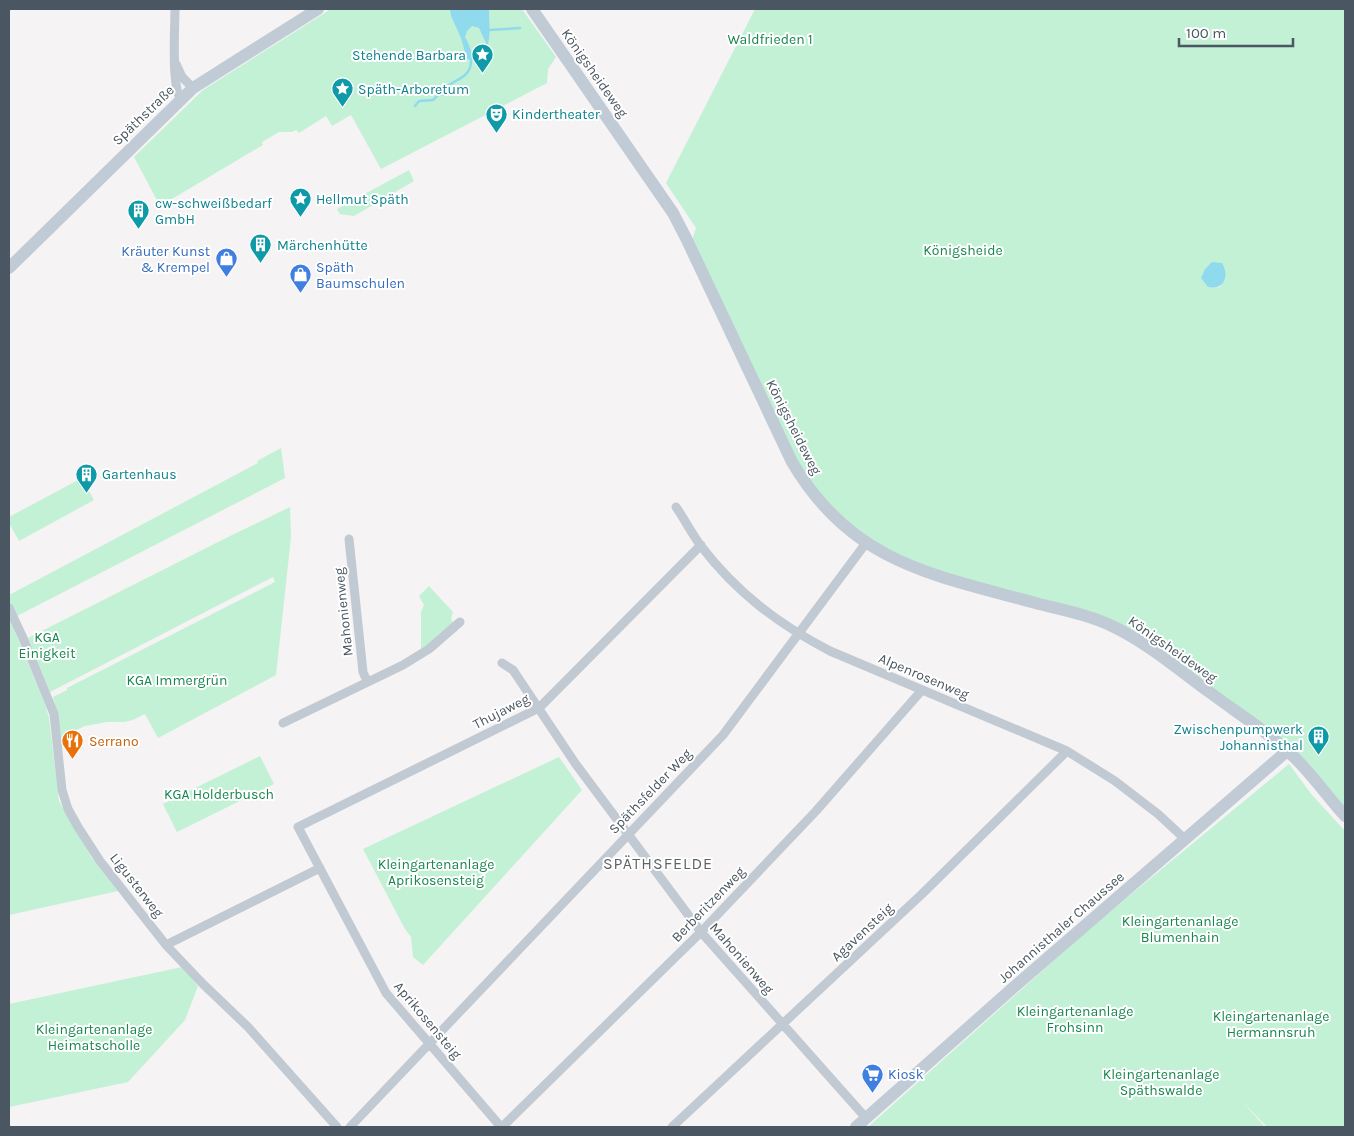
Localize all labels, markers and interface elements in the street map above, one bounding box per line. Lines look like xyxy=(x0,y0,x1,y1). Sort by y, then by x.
scale bar xyxy=(1179,15,1293,47)
text: 100 m xyxy=(1186,24,1226,42)
street label: Königsheideweg xyxy=(558,26,632,121)
park label: Waldfrieden 1 xyxy=(727,31,813,48)
place icon: Stehende Barbara xyxy=(470,43,494,74)
place label: Stehende Barbara xyxy=(352,47,466,64)
place icon: Späth-Arboretum xyxy=(330,77,354,108)
place label: Späth-Arboretum xyxy=(358,81,469,98)
street label: Späthstraße xyxy=(109,82,178,149)
theatre icon: Kindertheater xyxy=(484,102,508,133)
place label: Kindertheater xyxy=(512,106,601,123)
place icon: Hellmut Späth xyxy=(288,187,312,218)
place label: Hellmut Späth xyxy=(316,191,409,208)
place label: cw-schweißbedarf GmbH xyxy=(155,195,272,228)
building icon: cw-schweißbedarf GmbH xyxy=(127,199,151,230)
building icon: Märchenhütte xyxy=(249,233,273,264)
place label: Märchenhütte xyxy=(277,237,368,254)
park label: Königsheide xyxy=(923,242,1003,259)
place label: Kräuter Kunst & Krempel xyxy=(121,243,210,276)
shop icon: Kräuter Kunst & Krempel xyxy=(214,247,238,278)
place label: Späth Baumschulen xyxy=(316,259,405,292)
shop icon: Späth Baumschulen xyxy=(288,263,312,294)
street label: Königsheideweg xyxy=(762,377,825,478)
building icon: Gartenhaus xyxy=(74,462,98,493)
place label: Gartenhaus xyxy=(102,466,177,483)
street label: Mahonienweg xyxy=(330,567,357,657)
street label: Königsheideweg xyxy=(1125,612,1220,686)
park label: KGA Einigkeit xyxy=(18,629,76,662)
street label: Alpenrosenweg xyxy=(876,650,972,703)
park label: KGA Immergrün xyxy=(127,672,227,689)
street label: Thujaweg xyxy=(470,690,532,733)
place label: Zwischenpumpwerk Johannisthal xyxy=(1174,721,1303,754)
building icon: Zwischenpumpwerk Johannisthal xyxy=(1307,725,1331,756)
restaurant icon: Serrano xyxy=(61,729,85,760)
place label: Serrano xyxy=(89,733,139,750)
street label: Späthsfelder Weg xyxy=(605,745,695,838)
park label: KGA Holderbusch xyxy=(164,786,274,803)
street label: Ligusterweg xyxy=(106,850,167,921)
district label: SPÄTHSFELDE xyxy=(603,854,713,873)
park label: Kleingartenanlage Aprikosensteig xyxy=(378,856,494,889)
street label: Berberitzenweg xyxy=(668,863,749,946)
street label: Johannisthaler Chaussee xyxy=(995,868,1128,987)
street label: Agavensteig xyxy=(828,899,897,965)
park label: Kleingartenanlage Blumenhain xyxy=(1122,913,1238,946)
street label: Mahonienweg xyxy=(706,919,777,998)
street label: Aprikosensteig xyxy=(390,978,465,1063)
park label: Kleingartenanlage Frohsinn xyxy=(1017,1003,1133,1036)
park label: Kleingartenanlage Hermannsruh xyxy=(1213,1008,1329,1041)
park label: Kleingartenanlage Heimatscholle xyxy=(36,1021,152,1054)
supermarket icon: Kiosk xyxy=(860,1062,884,1093)
place label: Kiosk xyxy=(888,1066,924,1083)
park label: Kleingartenanlage Späthswalde xyxy=(1103,1066,1219,1099)

